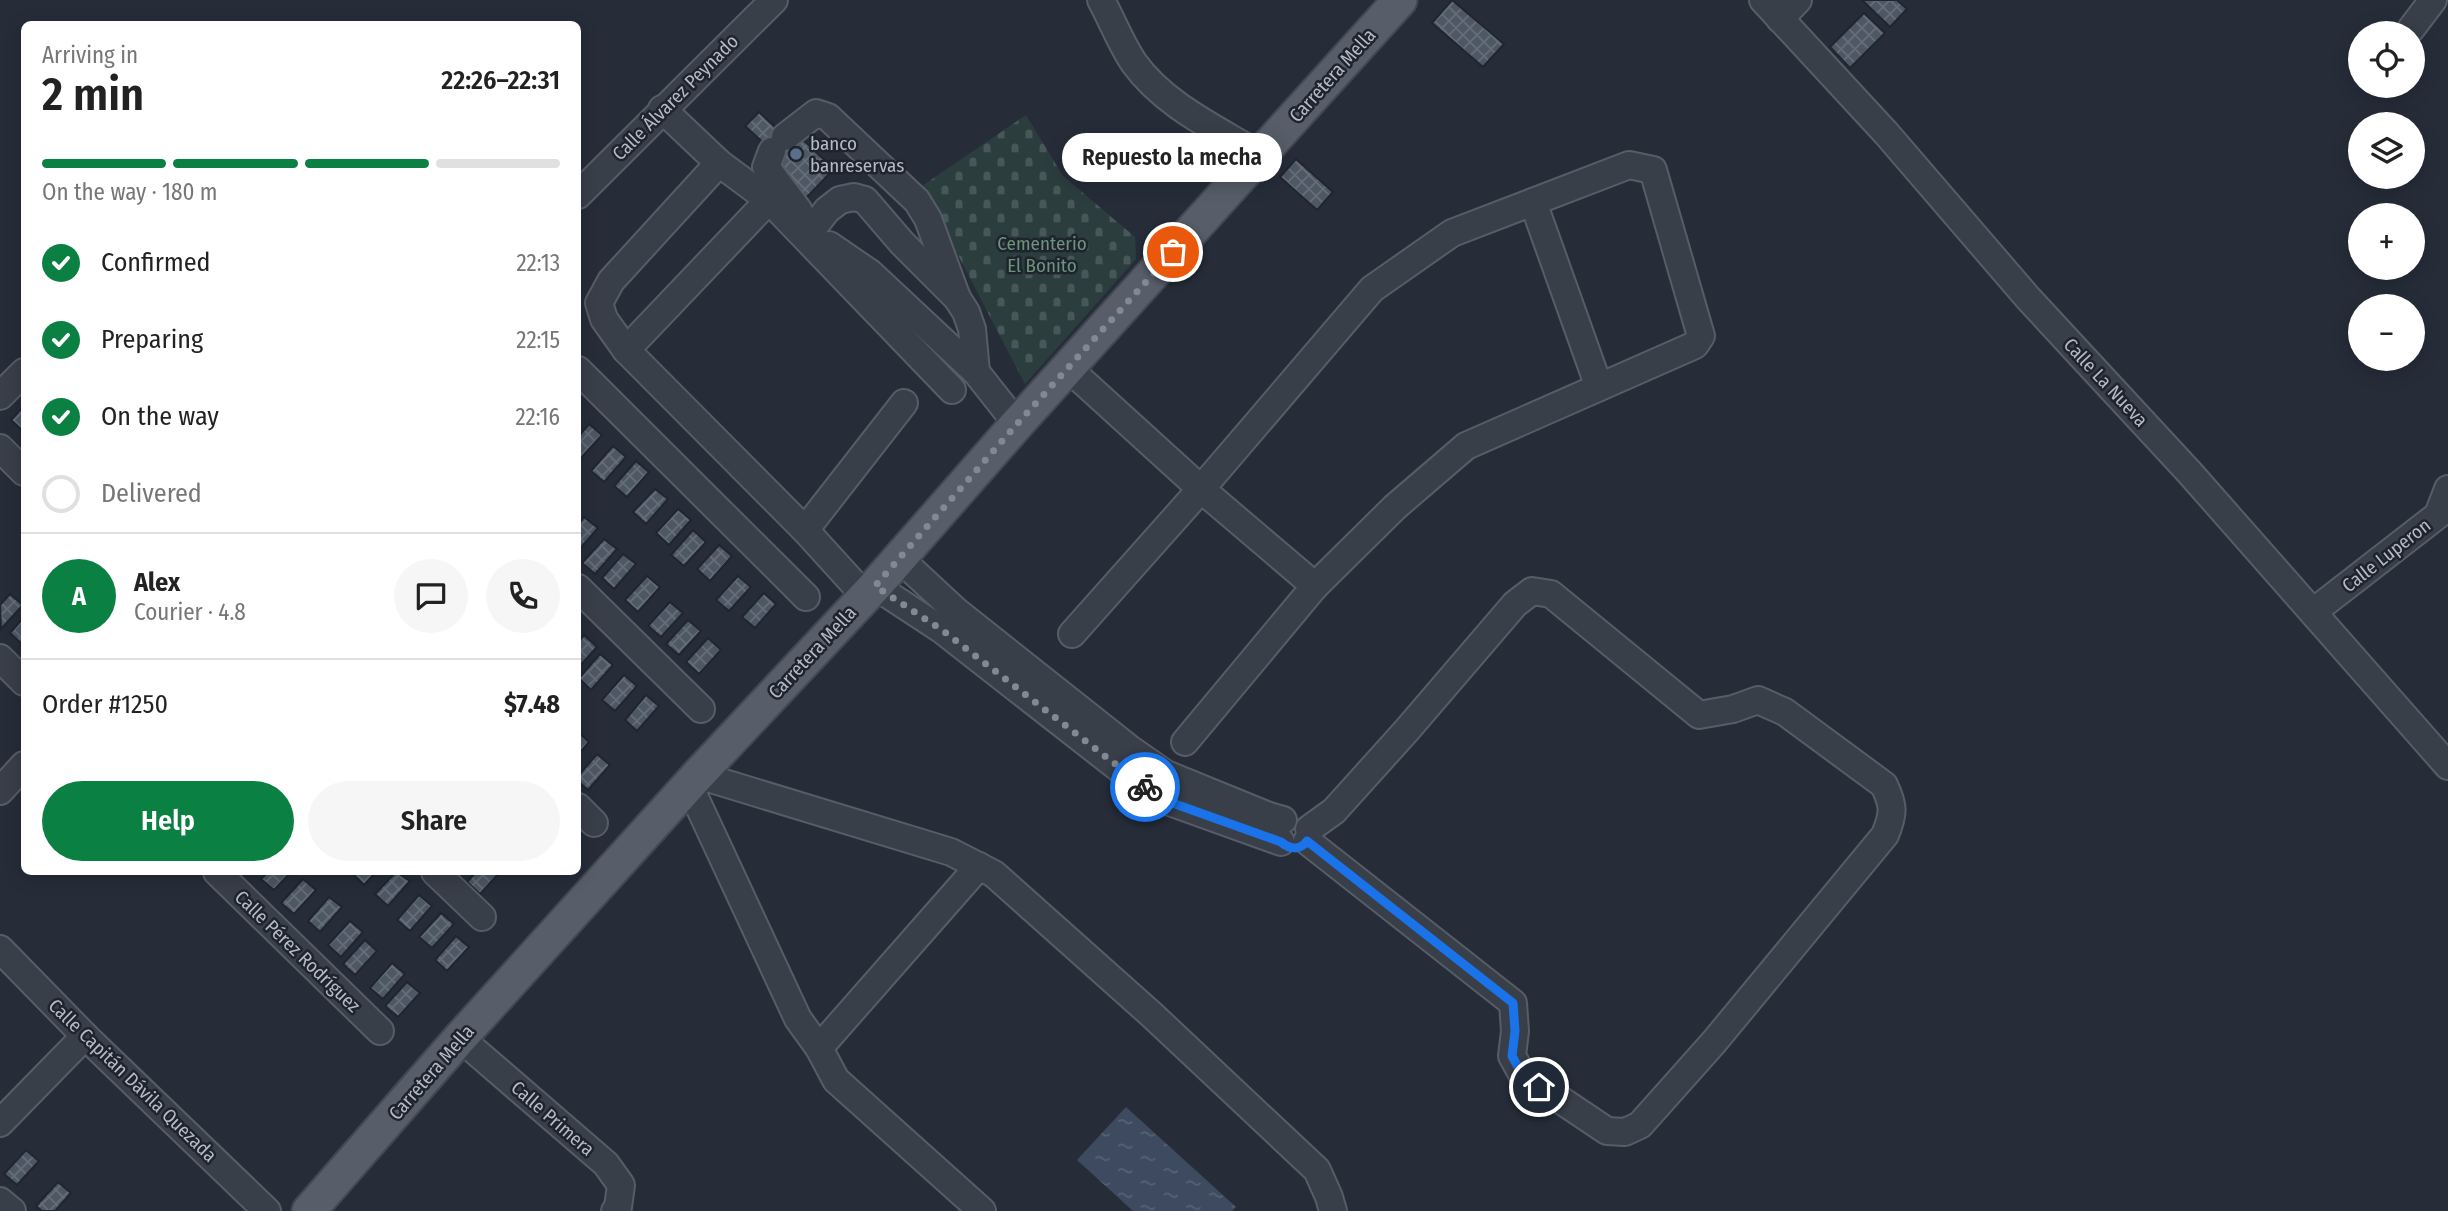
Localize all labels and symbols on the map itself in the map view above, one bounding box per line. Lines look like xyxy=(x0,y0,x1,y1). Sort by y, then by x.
street label: Carretera Mella xyxy=(1284,24,1380,127)
street label: Calle Álvarez Peynado xyxy=(608,30,743,165)
place label: banco banreservas xyxy=(810,132,904,177)
callout: Repuesto la mecha xyxy=(1063,133,1283,182)
marker: banco banreservas xyxy=(788,146,804,162)
pin xyxy=(1143,222,1203,282)
park label: Cementerio El Bonito xyxy=(997,232,1087,277)
street label: Calle La Nueva xyxy=(2059,333,2152,431)
street label: Calle Luperon xyxy=(2337,514,2435,597)
street label: Carretera Mella xyxy=(764,601,861,703)
courier xyxy=(1110,752,1180,822)
street label: Calle Pérez Rodríguez xyxy=(230,886,366,1017)
street label: Calle Capitán Dávila Quezada xyxy=(44,994,222,1167)
street label: Carretera Mella xyxy=(384,1020,479,1124)
pin xyxy=(1509,1057,1569,1117)
street label: Calle Primera xyxy=(506,1076,599,1161)

